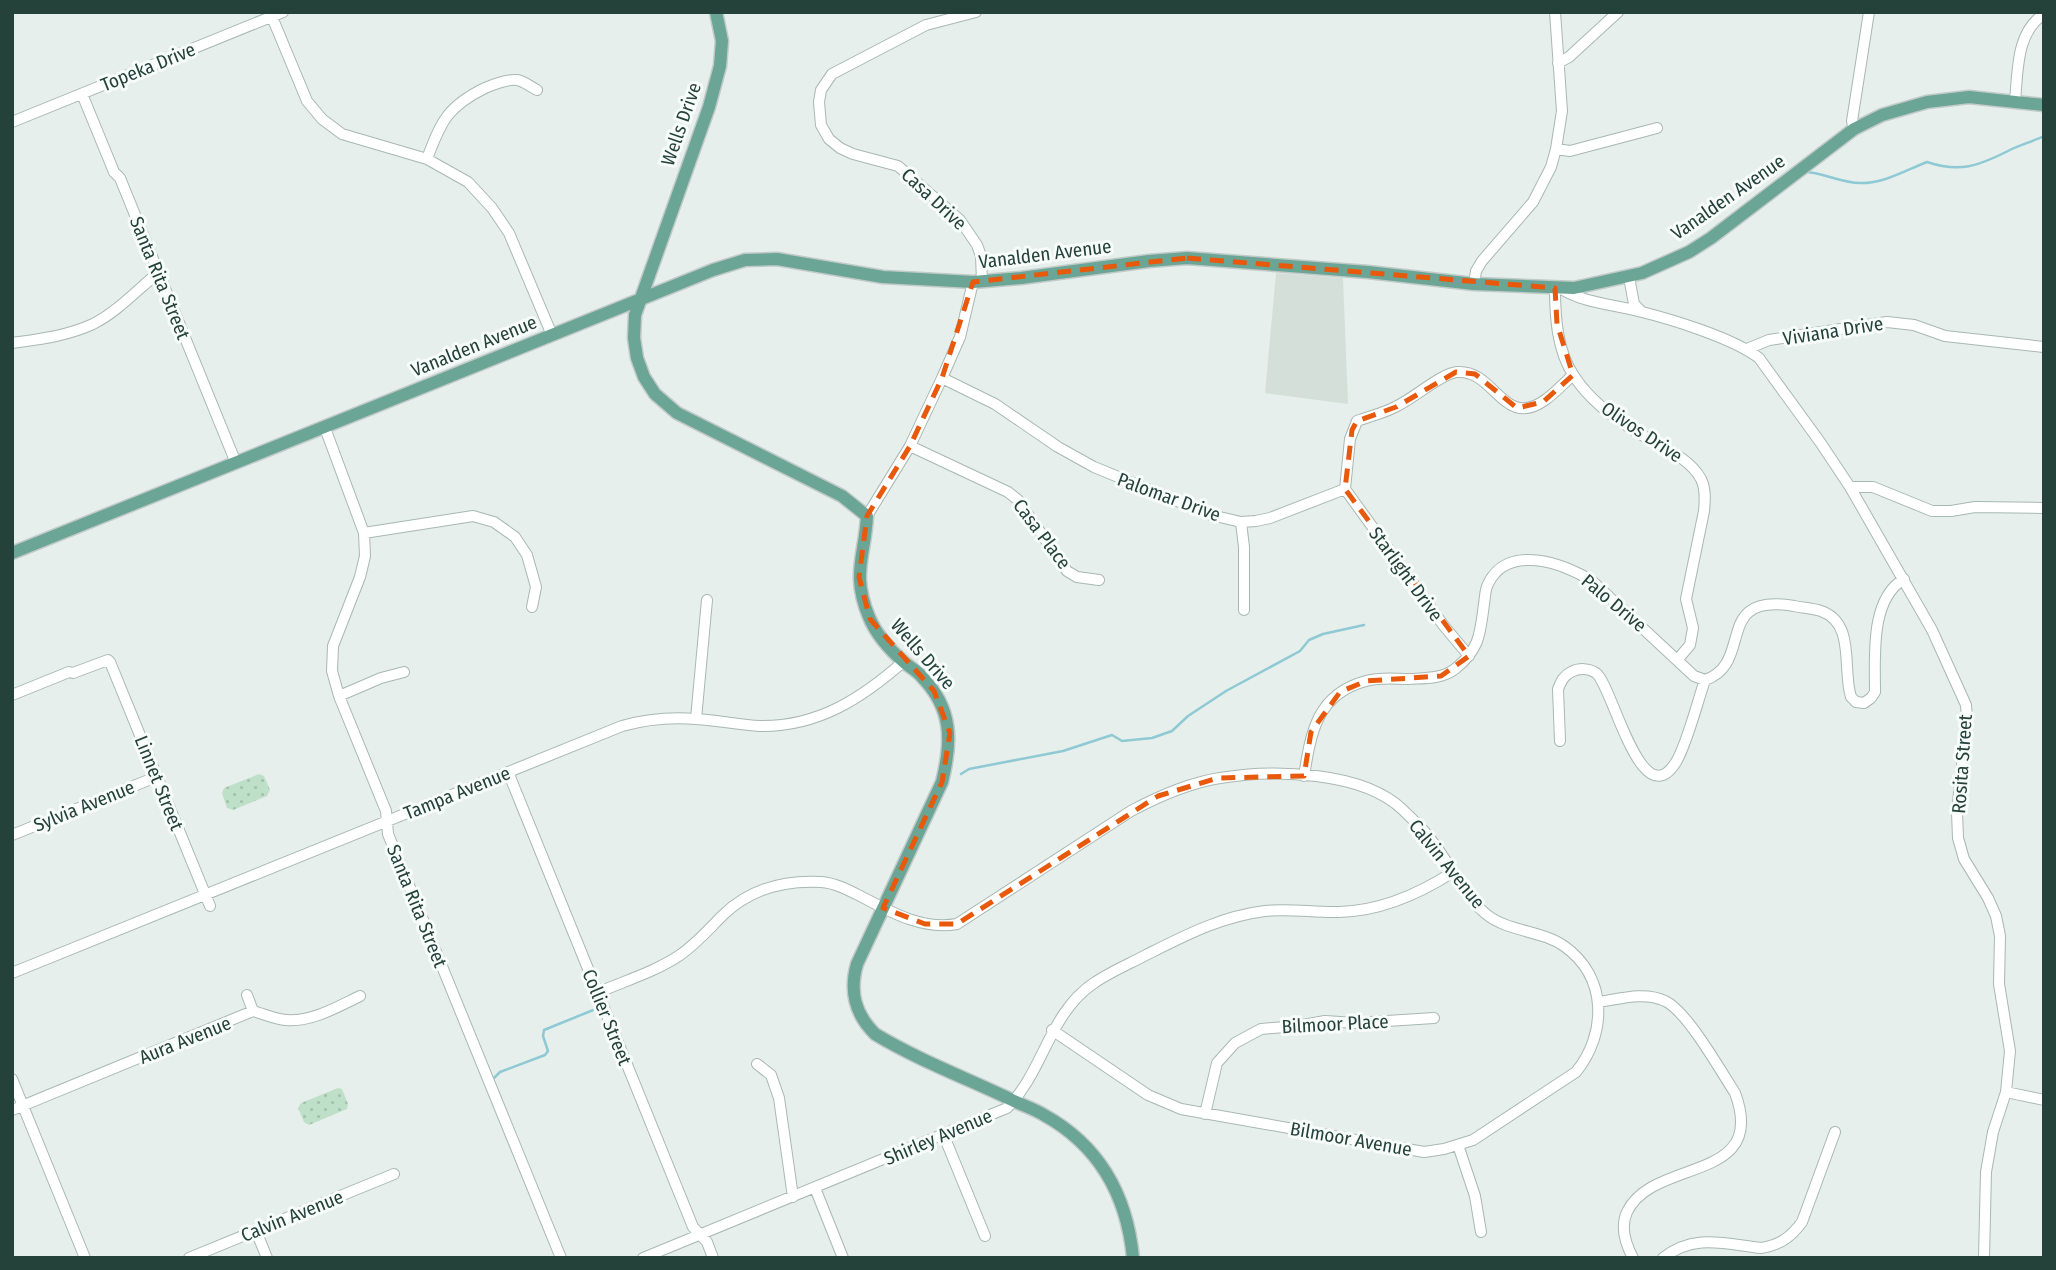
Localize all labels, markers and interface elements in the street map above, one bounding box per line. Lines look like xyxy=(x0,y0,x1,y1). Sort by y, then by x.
street label: Topeka Drive xyxy=(97,38,199,96)
street label: Wells Drive xyxy=(656,79,706,169)
street label: Vanalden Avenue xyxy=(1667,149,1789,245)
street label: Casa Drive xyxy=(897,163,971,235)
street label: Santa Rita Street xyxy=(125,213,195,343)
street label: Vanalden Avenue xyxy=(977,234,1113,274)
street label: Vanalden Avenue xyxy=(408,310,540,382)
street label: Viviana Drive xyxy=(1781,312,1885,350)
street label: Olivos Drive xyxy=(1597,396,1687,468)
street label: Palomar Drive xyxy=(1114,468,1224,526)
street label: Casa Place xyxy=(1008,495,1076,573)
street label: Starlight Drive xyxy=(1364,522,1448,626)
street label: Palo Drive xyxy=(1577,569,1651,637)
street label: Wells Drive xyxy=(886,614,960,694)
street label: Rosita Street xyxy=(1947,713,1977,814)
street label: Linnet Street xyxy=(130,732,189,834)
street label: Tampa Avenue xyxy=(401,761,513,825)
street label: Sylvia Avenue xyxy=(30,775,138,837)
street label: Calvin Avenue xyxy=(1404,815,1490,913)
street label: Santa Rita Street xyxy=(382,841,452,971)
street label: Collier Street xyxy=(577,966,637,1069)
street label: Bilmoor Place xyxy=(1281,1010,1389,1038)
street label: Aura Avenue xyxy=(136,1011,234,1069)
street label: Shirley Avenue xyxy=(881,1104,995,1170)
street label: Bilmoor Avenue xyxy=(1288,1117,1414,1161)
street label: Calvin Avenue xyxy=(238,1185,346,1247)

